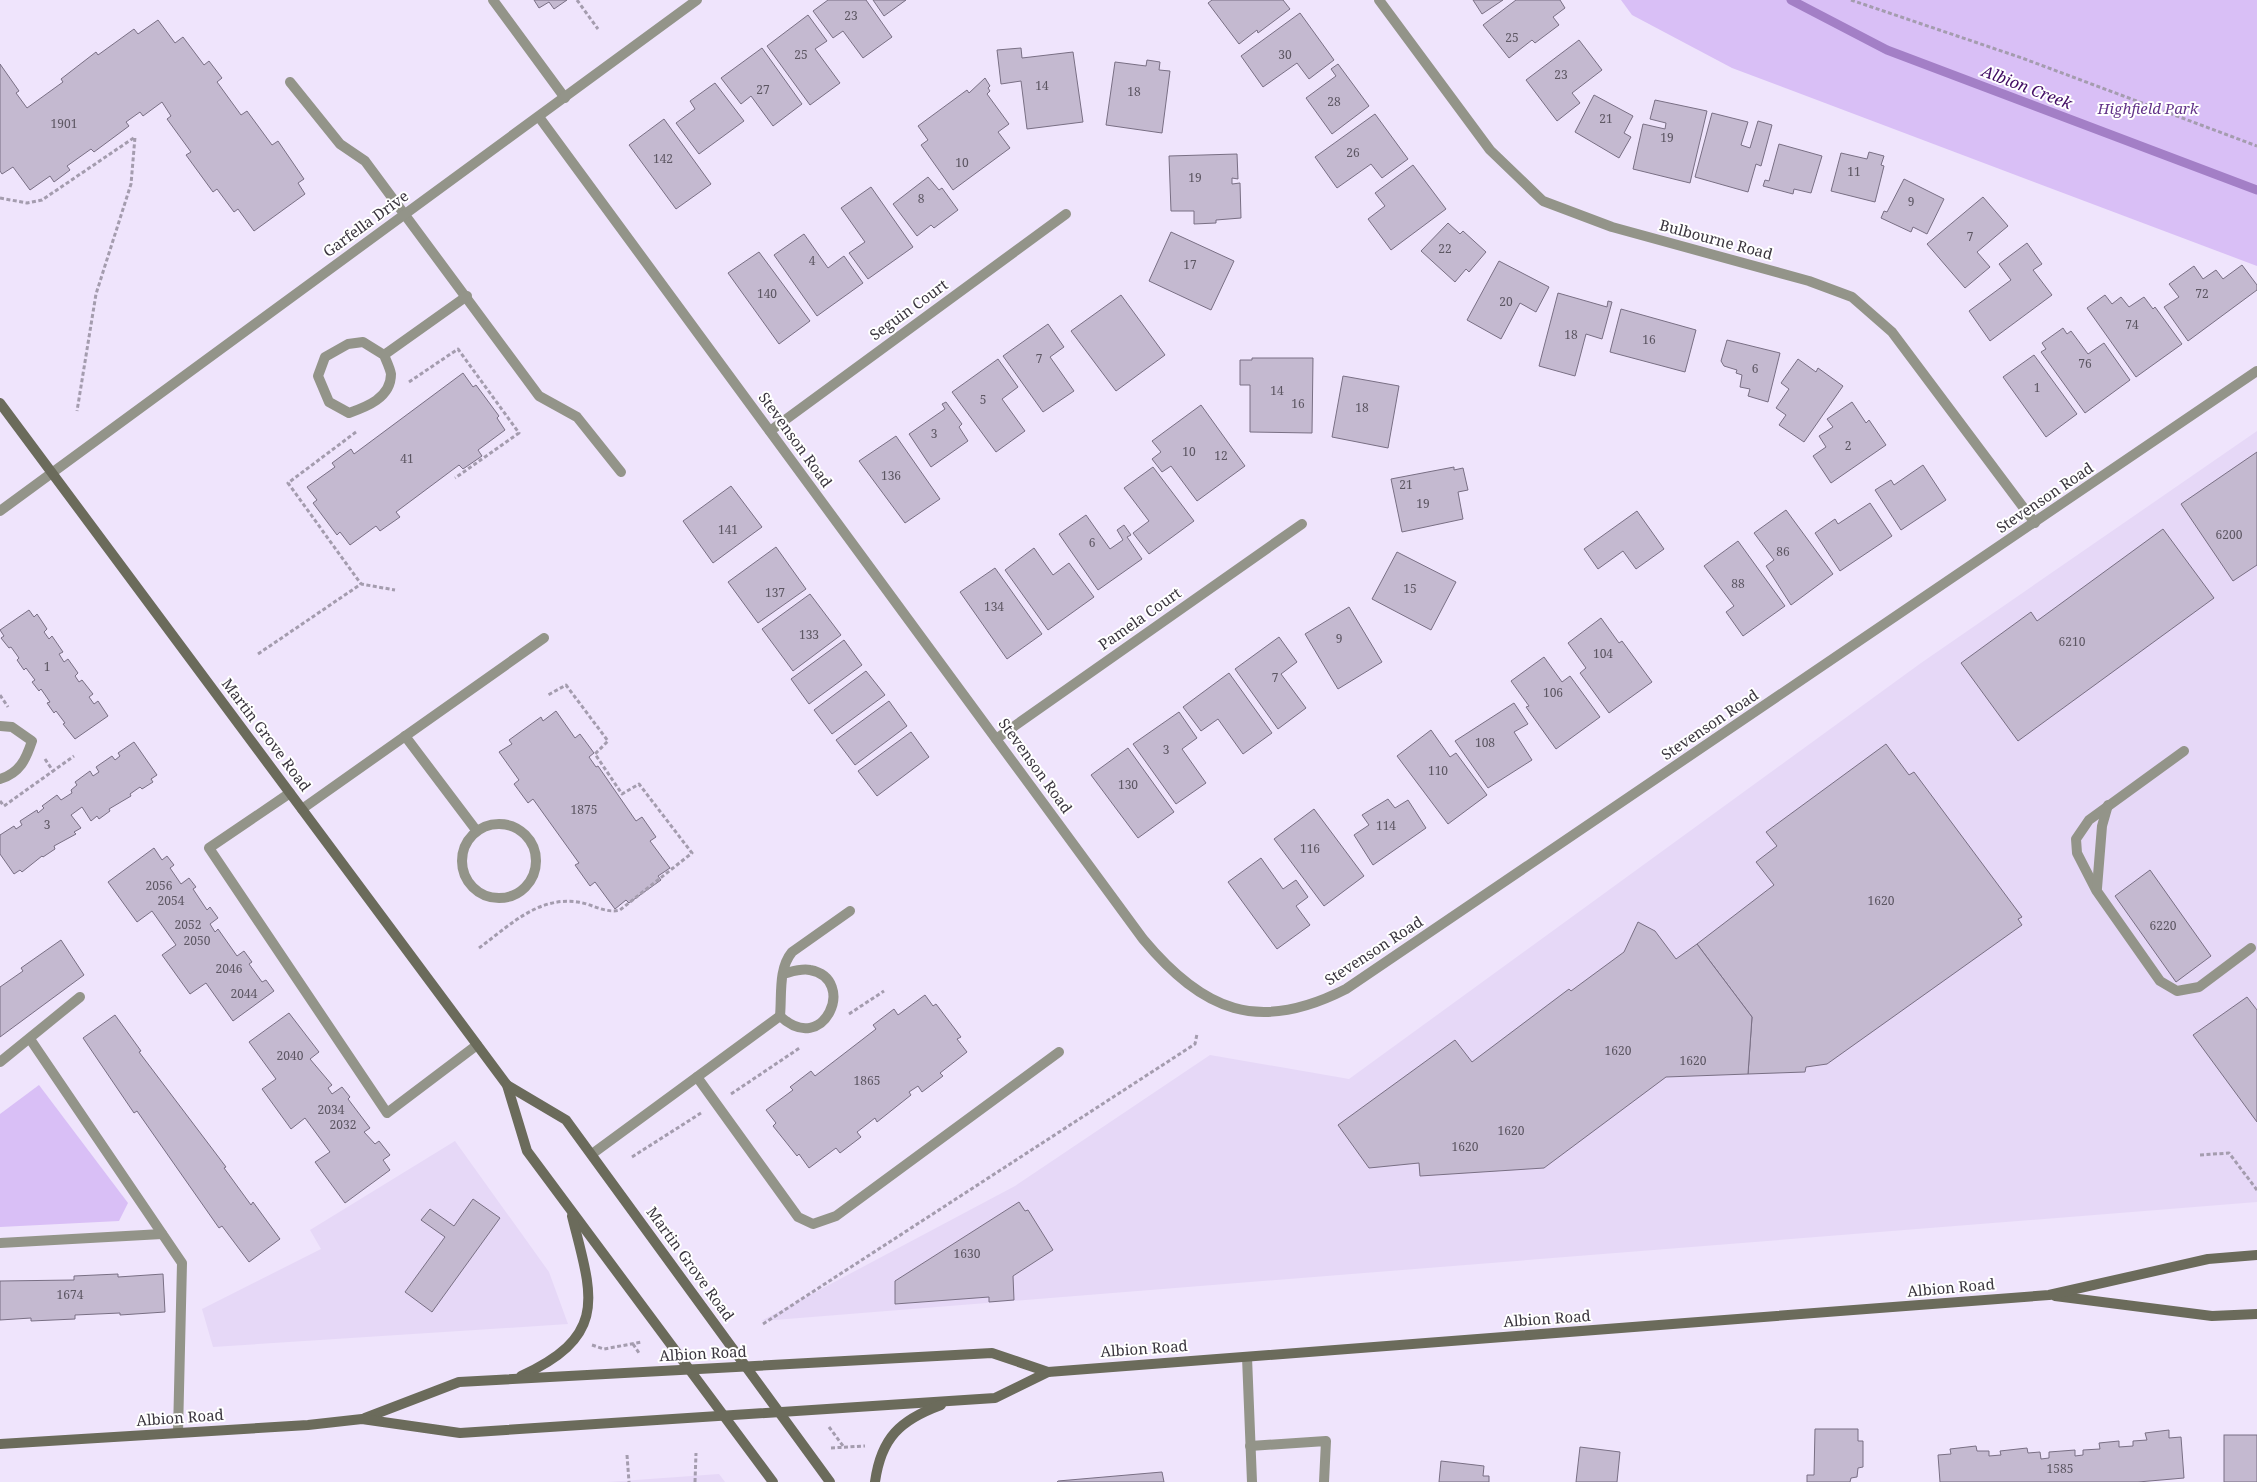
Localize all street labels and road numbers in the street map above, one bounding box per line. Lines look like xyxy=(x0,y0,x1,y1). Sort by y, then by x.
street label: Garfella Drive xyxy=(319,185,412,261)
street label: Bulbourne Road xyxy=(1658,214,1775,264)
street label: Seguin Court xyxy=(865,274,951,344)
street label: Stevenson Road xyxy=(755,388,837,491)
street label: Stevenson Road xyxy=(1992,457,2097,537)
street label: Pamela Court xyxy=(1094,582,1185,654)
street label: Martin Grove Road xyxy=(218,674,316,795)
street label: Stevenson Road xyxy=(1657,684,1762,764)
street label: Stevenson Road xyxy=(995,714,1077,817)
street label: Stevenson Road xyxy=(1321,911,1426,989)
street label: Martin Grove Road xyxy=(643,1202,739,1324)
street label: Albion Road xyxy=(1906,1273,1995,1301)
street label: Albion Road xyxy=(1503,1305,1591,1331)
street label: Albion Road xyxy=(1100,1335,1188,1361)
street label: Albion Road xyxy=(659,1341,747,1365)
street label: Albion Road xyxy=(136,1404,224,1430)

